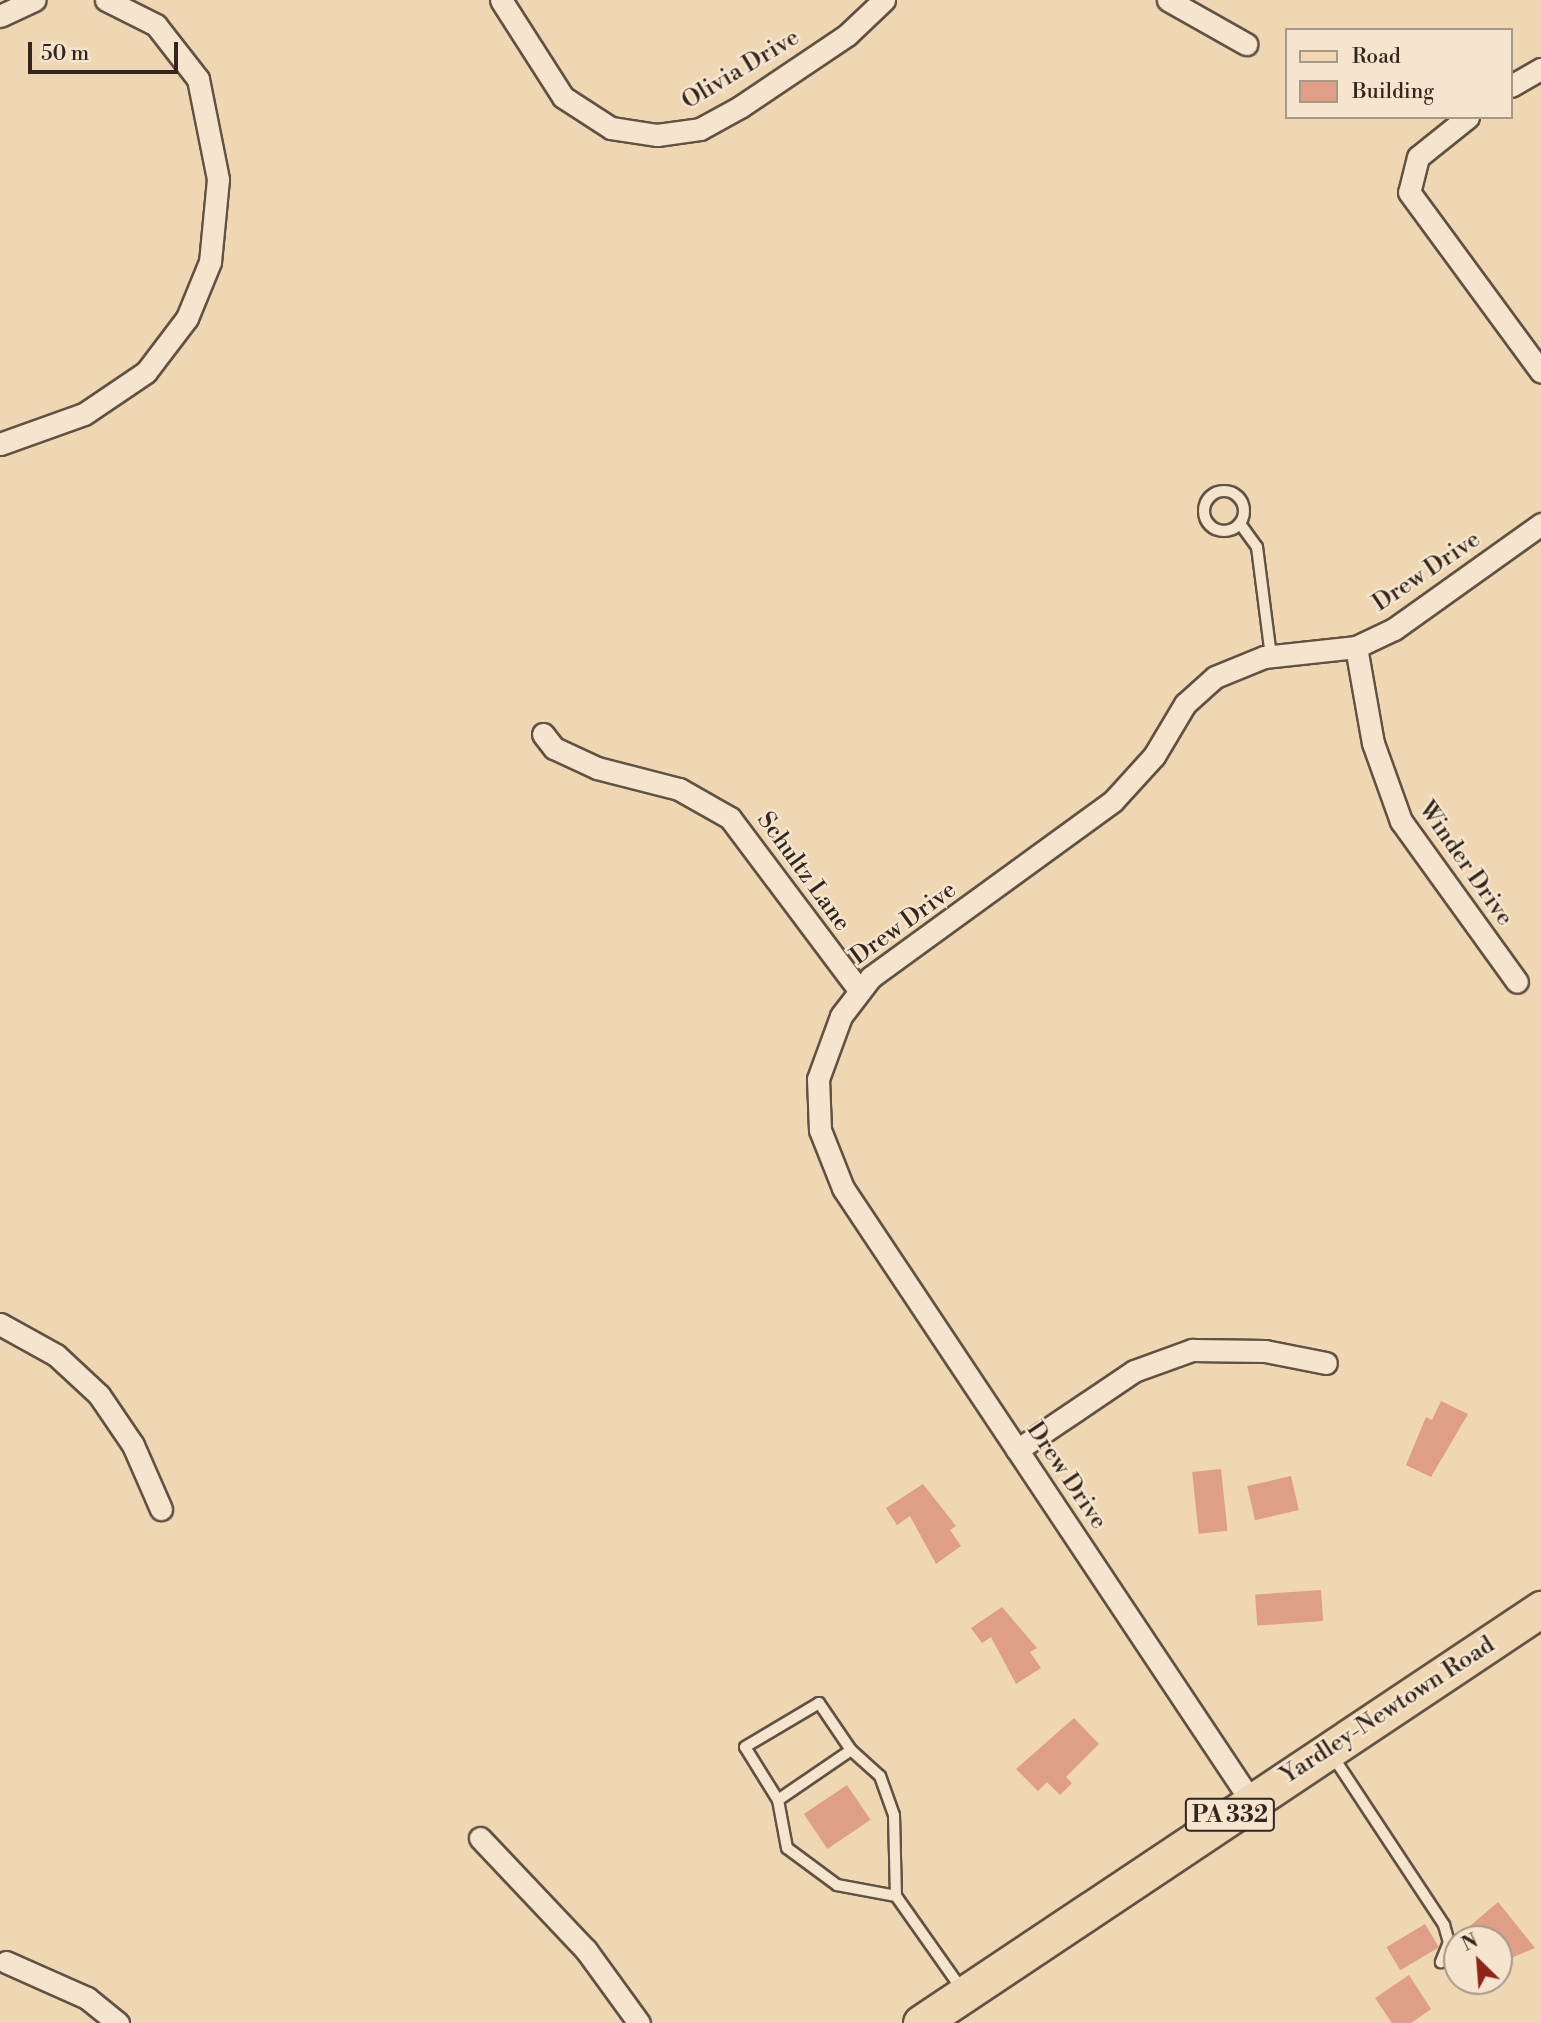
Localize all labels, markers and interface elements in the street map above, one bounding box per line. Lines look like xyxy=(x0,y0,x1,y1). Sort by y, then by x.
street label: Olivia Drive xyxy=(677,24,805,116)
scale bar xyxy=(32,28,182,72)
legend xyxy=(1286,28,1513,119)
text: 50 m xyxy=(41,41,89,67)
text: Road xyxy=(1352,44,1401,70)
text: Building xyxy=(1352,79,1434,105)
street label: Drew Drive xyxy=(1368,526,1486,618)
street label: Winder Drive xyxy=(1412,796,1518,932)
street label: Schultz Lane xyxy=(750,807,856,937)
street label: Drew Drive xyxy=(846,876,962,972)
street label: Drew Drive xyxy=(1020,1417,1112,1535)
street label: Yardley-Newtown Road xyxy=(1276,1631,1500,1791)
road number: PA 332 xyxy=(1184,1796,1276,1834)
north arrow xyxy=(1443,1925,1513,1995)
text: N xyxy=(1458,1929,1482,1957)

